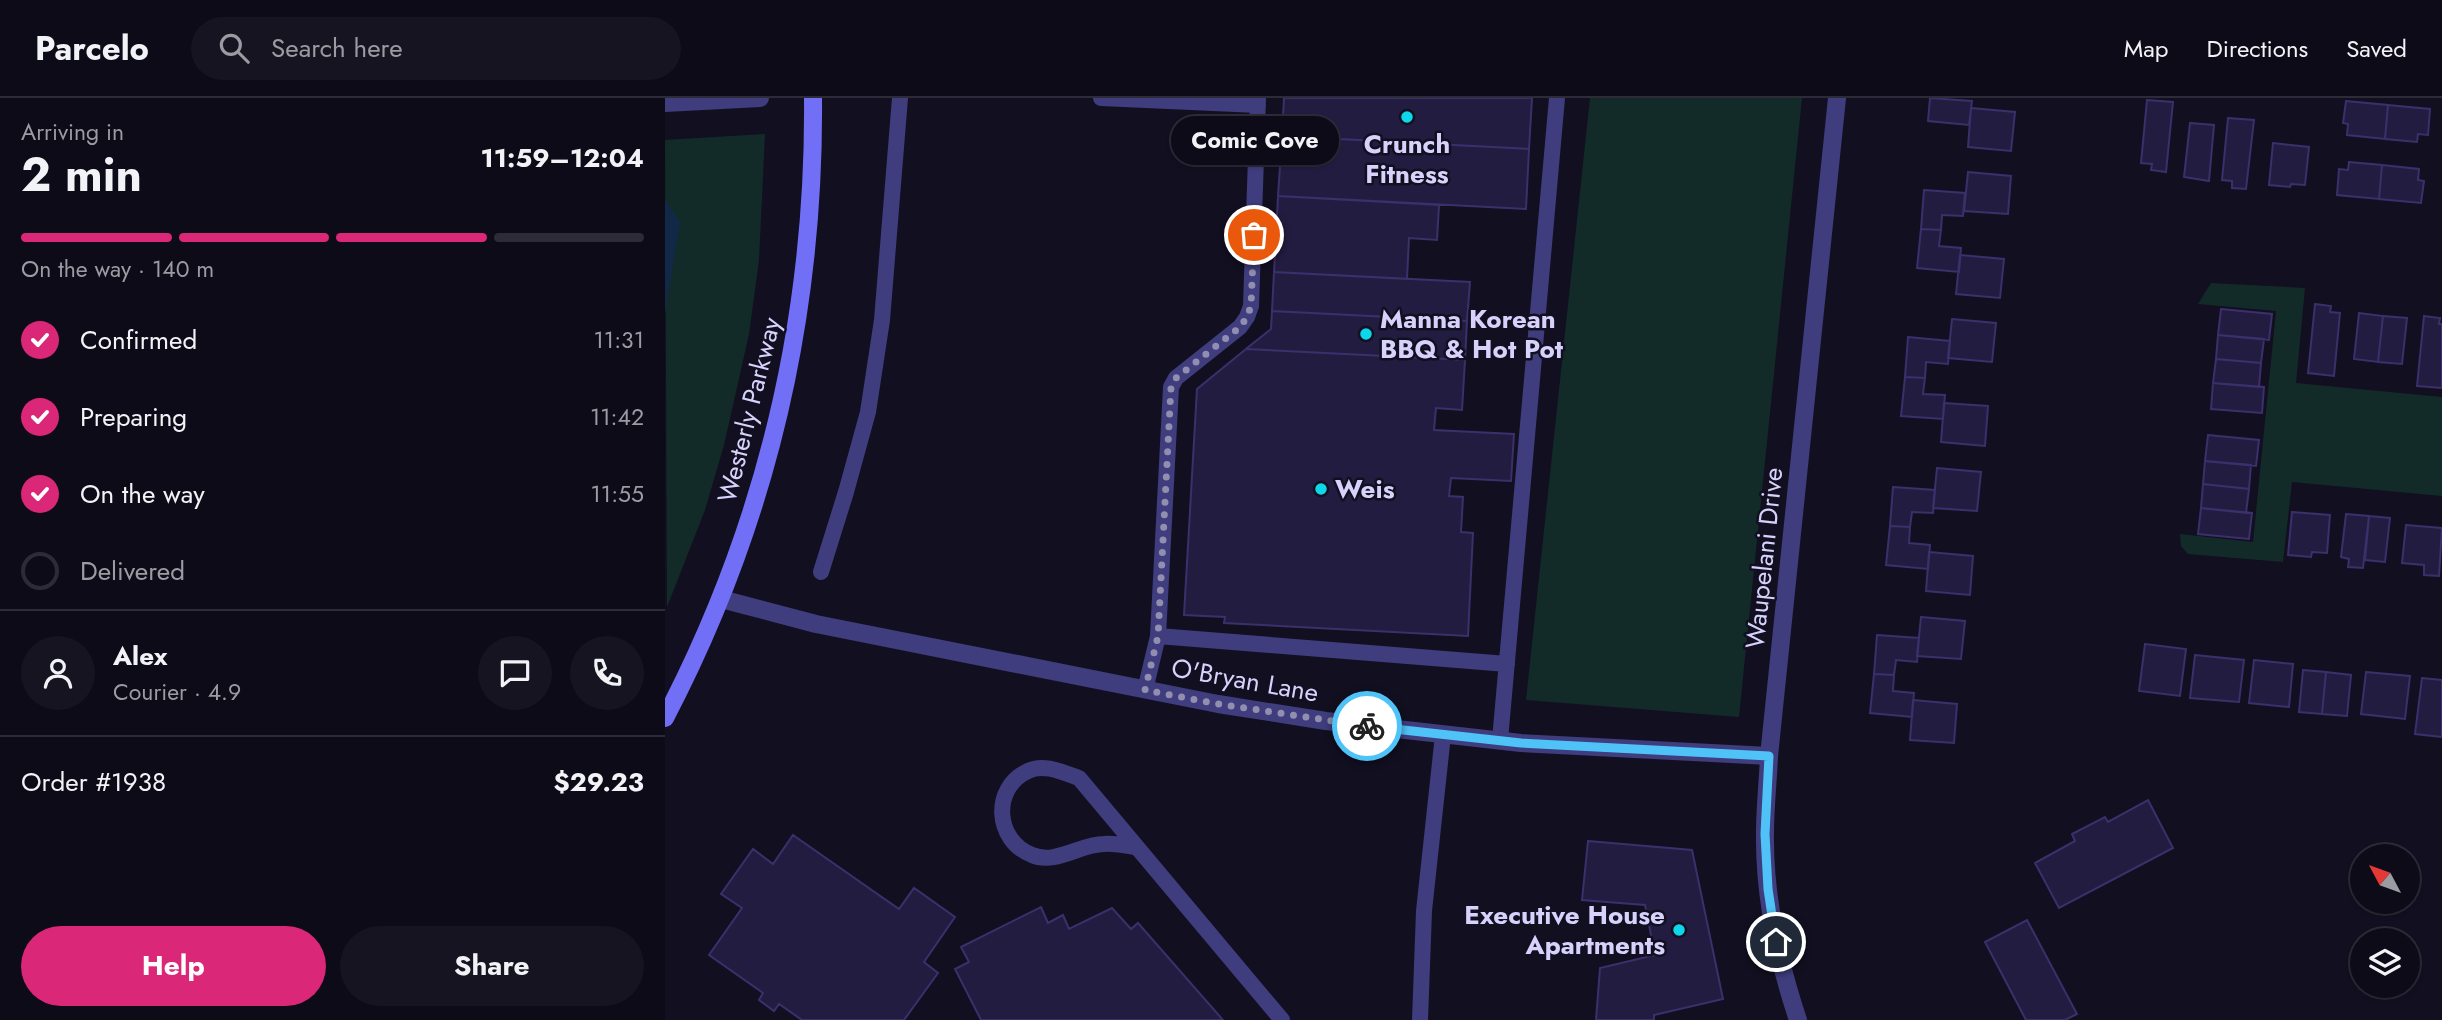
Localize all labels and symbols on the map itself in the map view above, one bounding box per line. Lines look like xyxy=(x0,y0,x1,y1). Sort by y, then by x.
marker: Crunch Fitness xyxy=(1399,109,1415,125)
callout: Comic Cove xyxy=(1170,116,1338,165)
place label: Crunch Fitness xyxy=(1364,125,1450,193)
pin xyxy=(1224,205,1284,265)
place label: Manna Korean BBQ & Hot Pot xyxy=(1380,300,1564,368)
street label: Westerly Parkway xyxy=(708,313,790,507)
marker: Manna Korean BBQ & Hot Pot xyxy=(1358,326,1374,342)
street label: Waupelani Drive xyxy=(1736,466,1792,650)
place label: Weis xyxy=(1335,470,1395,508)
marker: Weis xyxy=(1313,481,1329,497)
street label: O'Bryan Lane xyxy=(1168,648,1322,712)
courier xyxy=(1332,691,1402,761)
north arrow xyxy=(2350,844,2420,914)
place label: Executive House Apartments xyxy=(1464,896,1665,964)
pin xyxy=(1746,912,1806,972)
marker: Executive House Apartments xyxy=(1671,922,1687,938)

